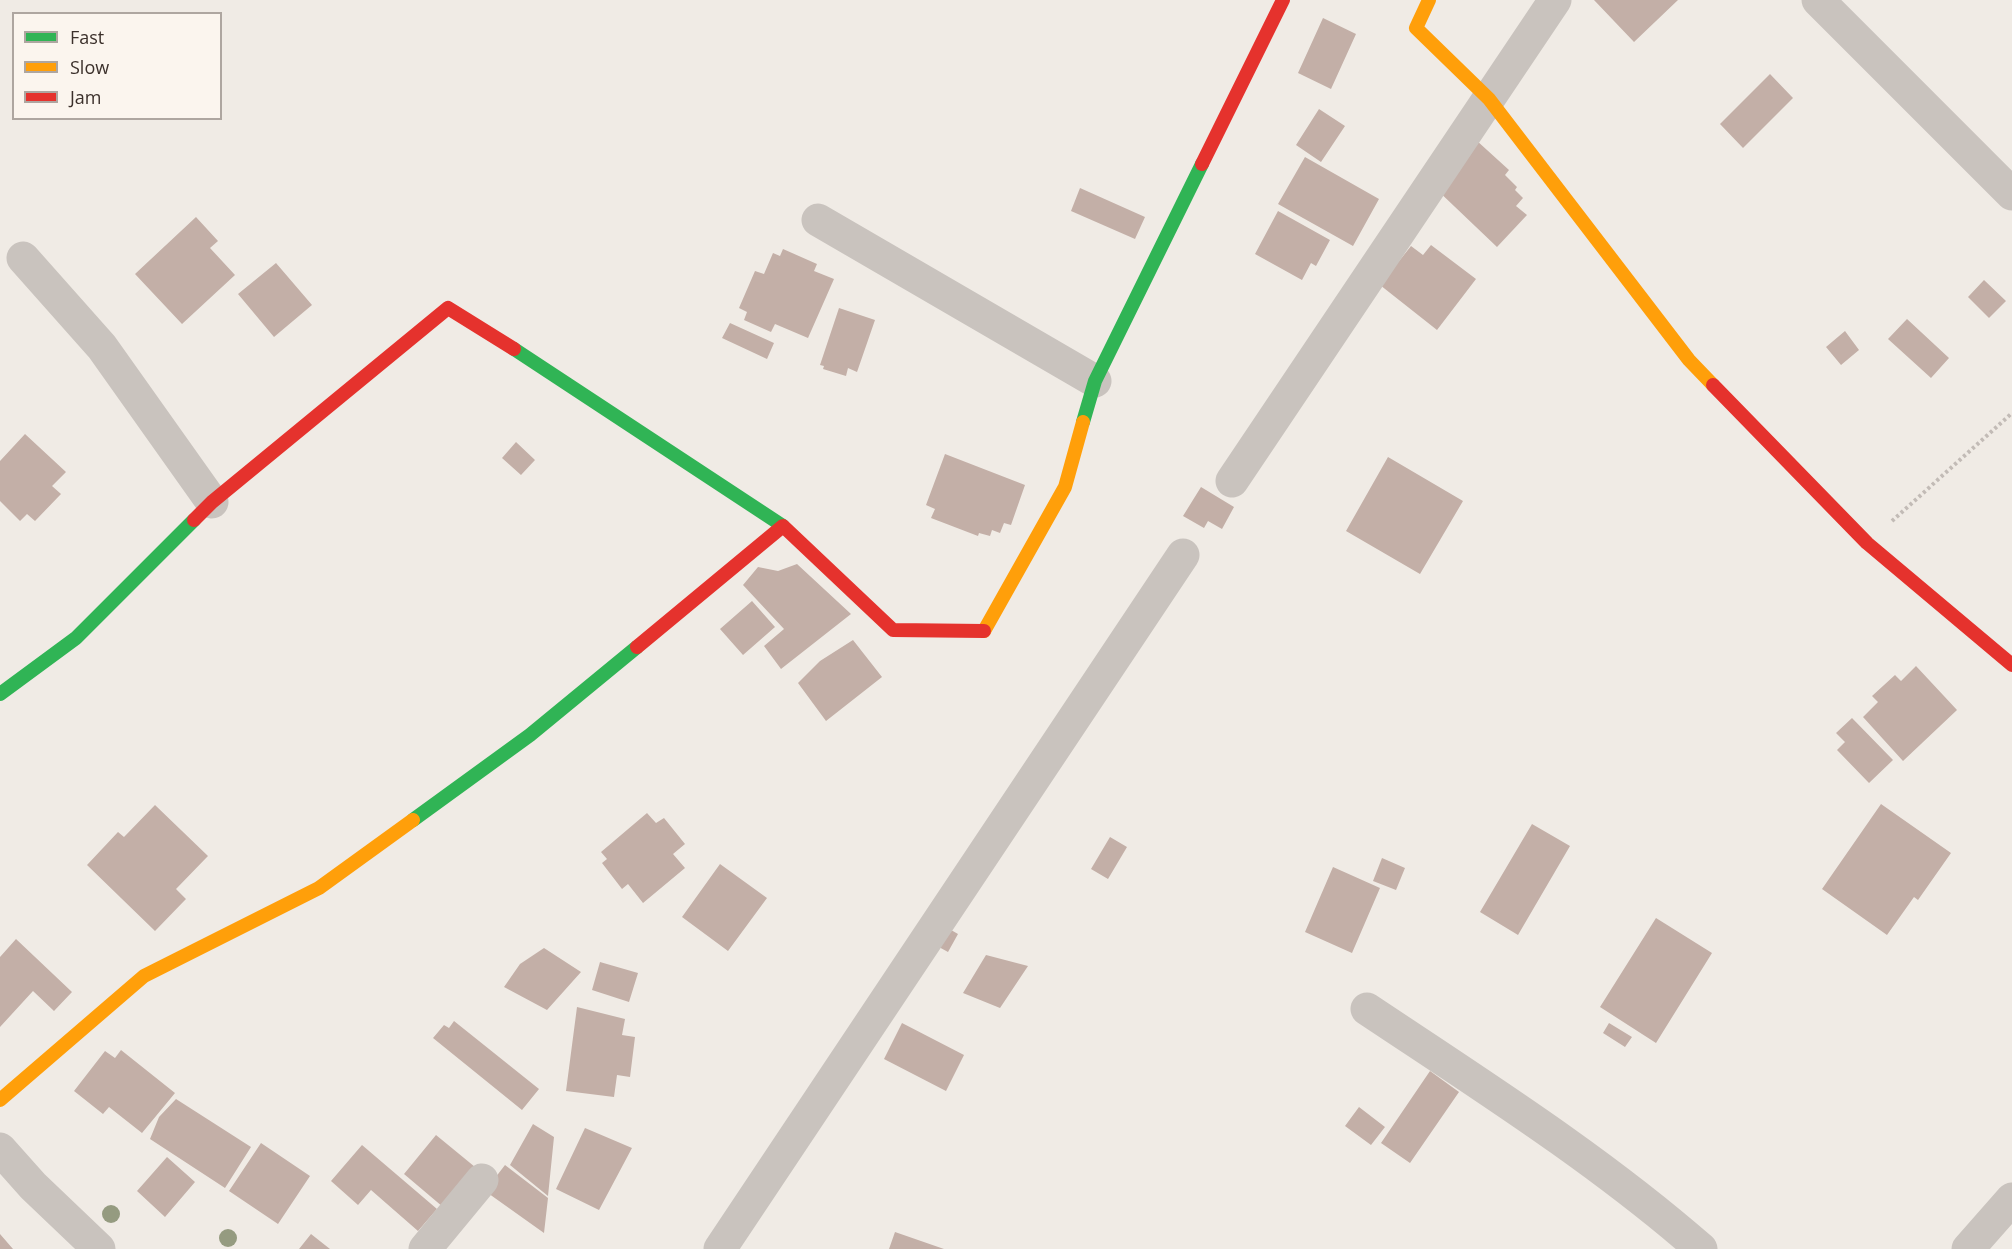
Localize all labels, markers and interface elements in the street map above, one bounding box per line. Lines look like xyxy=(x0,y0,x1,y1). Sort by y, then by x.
legend xyxy=(12,12,222,120)
text: Fast xyxy=(70,25,104,49)
text: Slow xyxy=(70,55,109,79)
text: Jam xyxy=(70,85,102,109)

